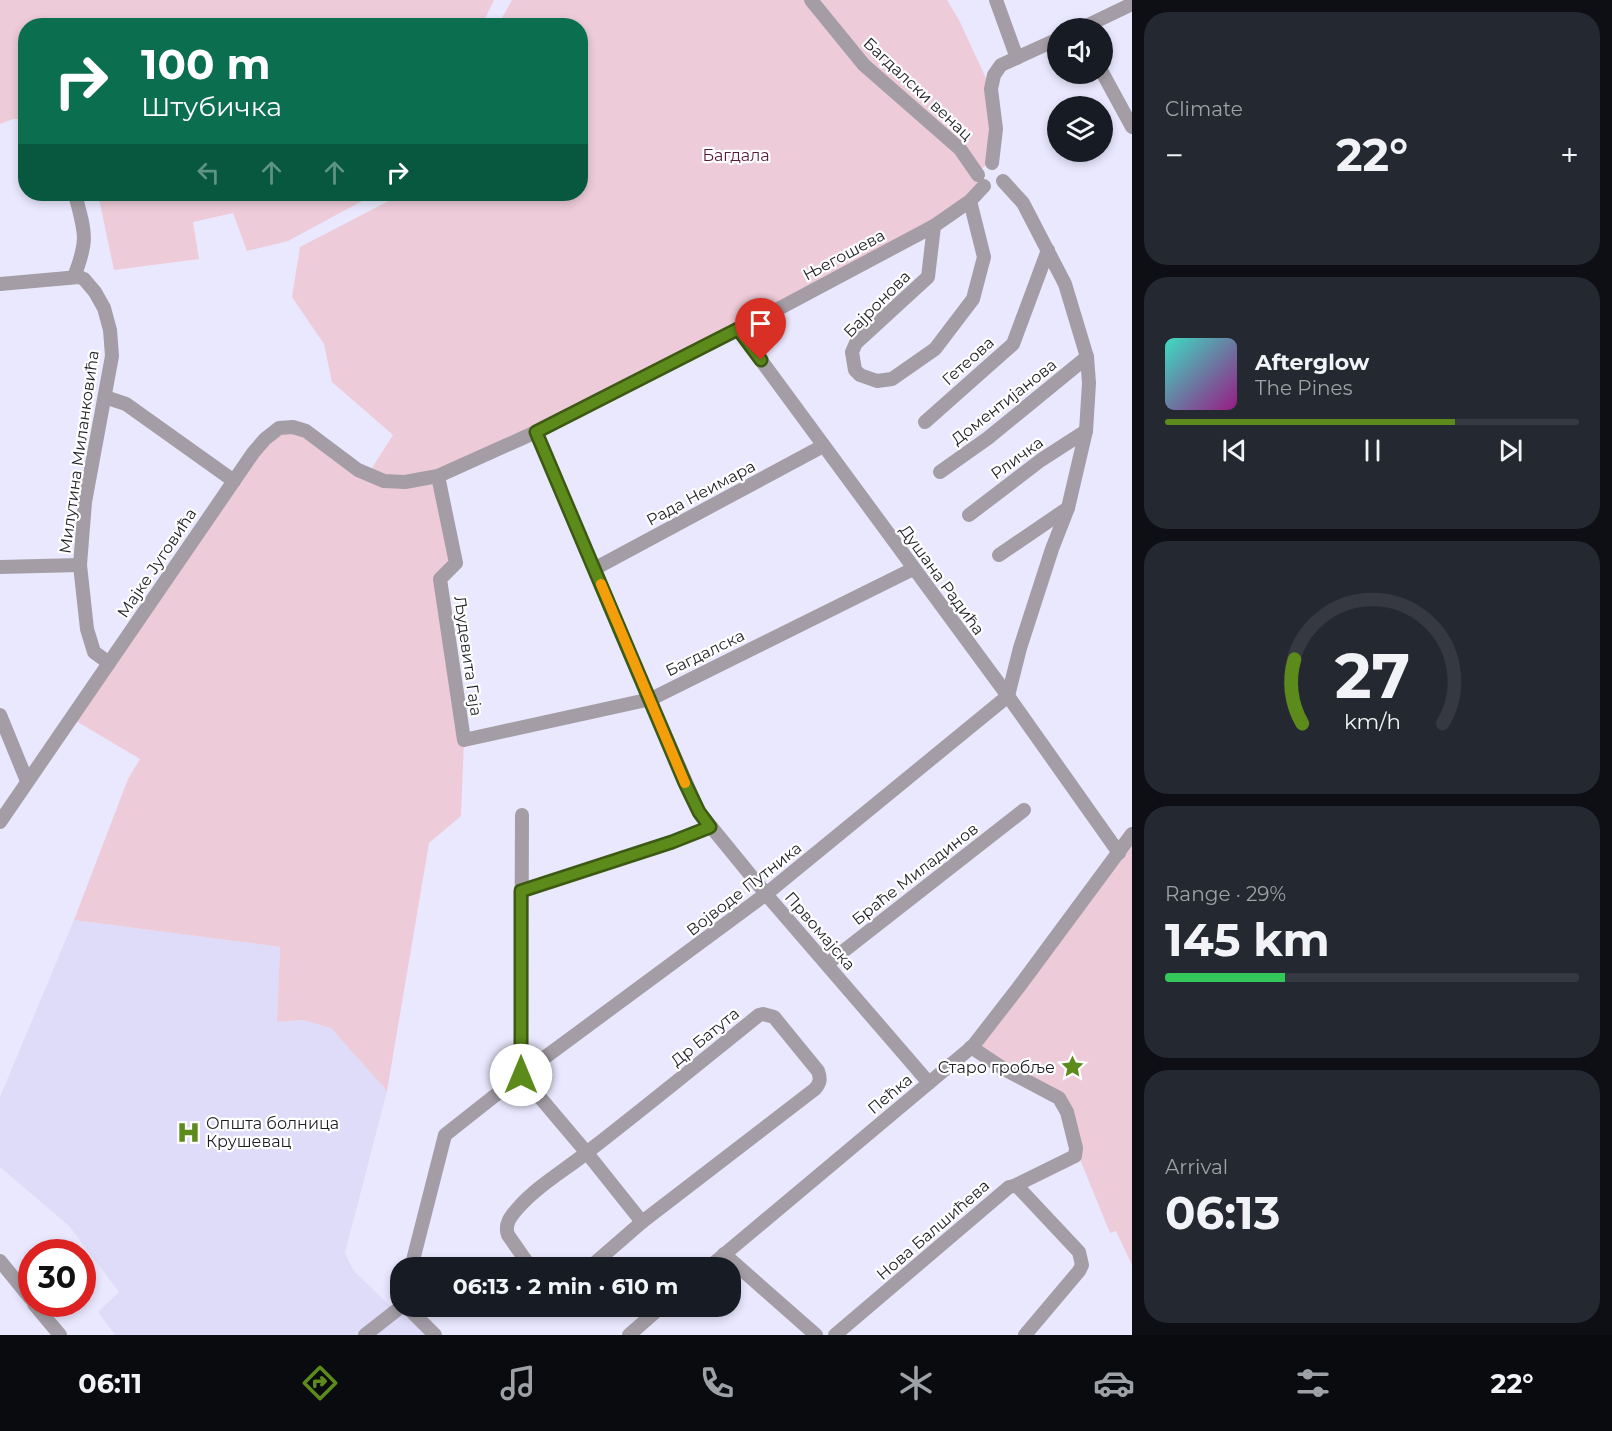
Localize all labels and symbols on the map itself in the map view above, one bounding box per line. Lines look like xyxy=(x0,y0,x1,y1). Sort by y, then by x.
street label: Багдалски венац xyxy=(860,34,976,144)
park label: Багдала xyxy=(702,146,770,165)
street label: Његошева xyxy=(800,225,888,285)
street label: Бајронова xyxy=(840,267,914,341)
pin xyxy=(735,298,786,360)
street label: Гетеова xyxy=(938,333,998,389)
street label: Милутина Миланковића xyxy=(55,349,103,555)
street label: Доментијанова xyxy=(948,355,1060,449)
street label: Рличка xyxy=(987,433,1047,483)
street label: Рада Неимара xyxy=(643,456,759,530)
street label: Мајке Југовића xyxy=(113,505,201,621)
street label: Душана Радића xyxy=(896,521,988,639)
street label: Људевита Гаја xyxy=(450,595,486,717)
street label: Багдалска xyxy=(662,626,748,680)
street label: Браће Миладинов xyxy=(848,819,982,929)
street label: Војводе Путника xyxy=(683,838,805,940)
street label: Првомајска xyxy=(781,888,859,974)
street label: Др Батута xyxy=(667,1004,743,1070)
position arrow xyxy=(489,1043,553,1107)
place icon: Старо гробље xyxy=(1060,1054,1086,1080)
place label: Старо гробље xyxy=(938,1058,1055,1077)
street label: Пећка xyxy=(864,1070,916,1118)
place label: Општа болница Крушевац xyxy=(206,1114,339,1151)
hospital icon: Општа болница Крушевац xyxy=(175,1119,201,1145)
street label: Нова Балшићева xyxy=(873,1176,993,1284)
speed limit sign: 30 xyxy=(18,1239,96,1317)

